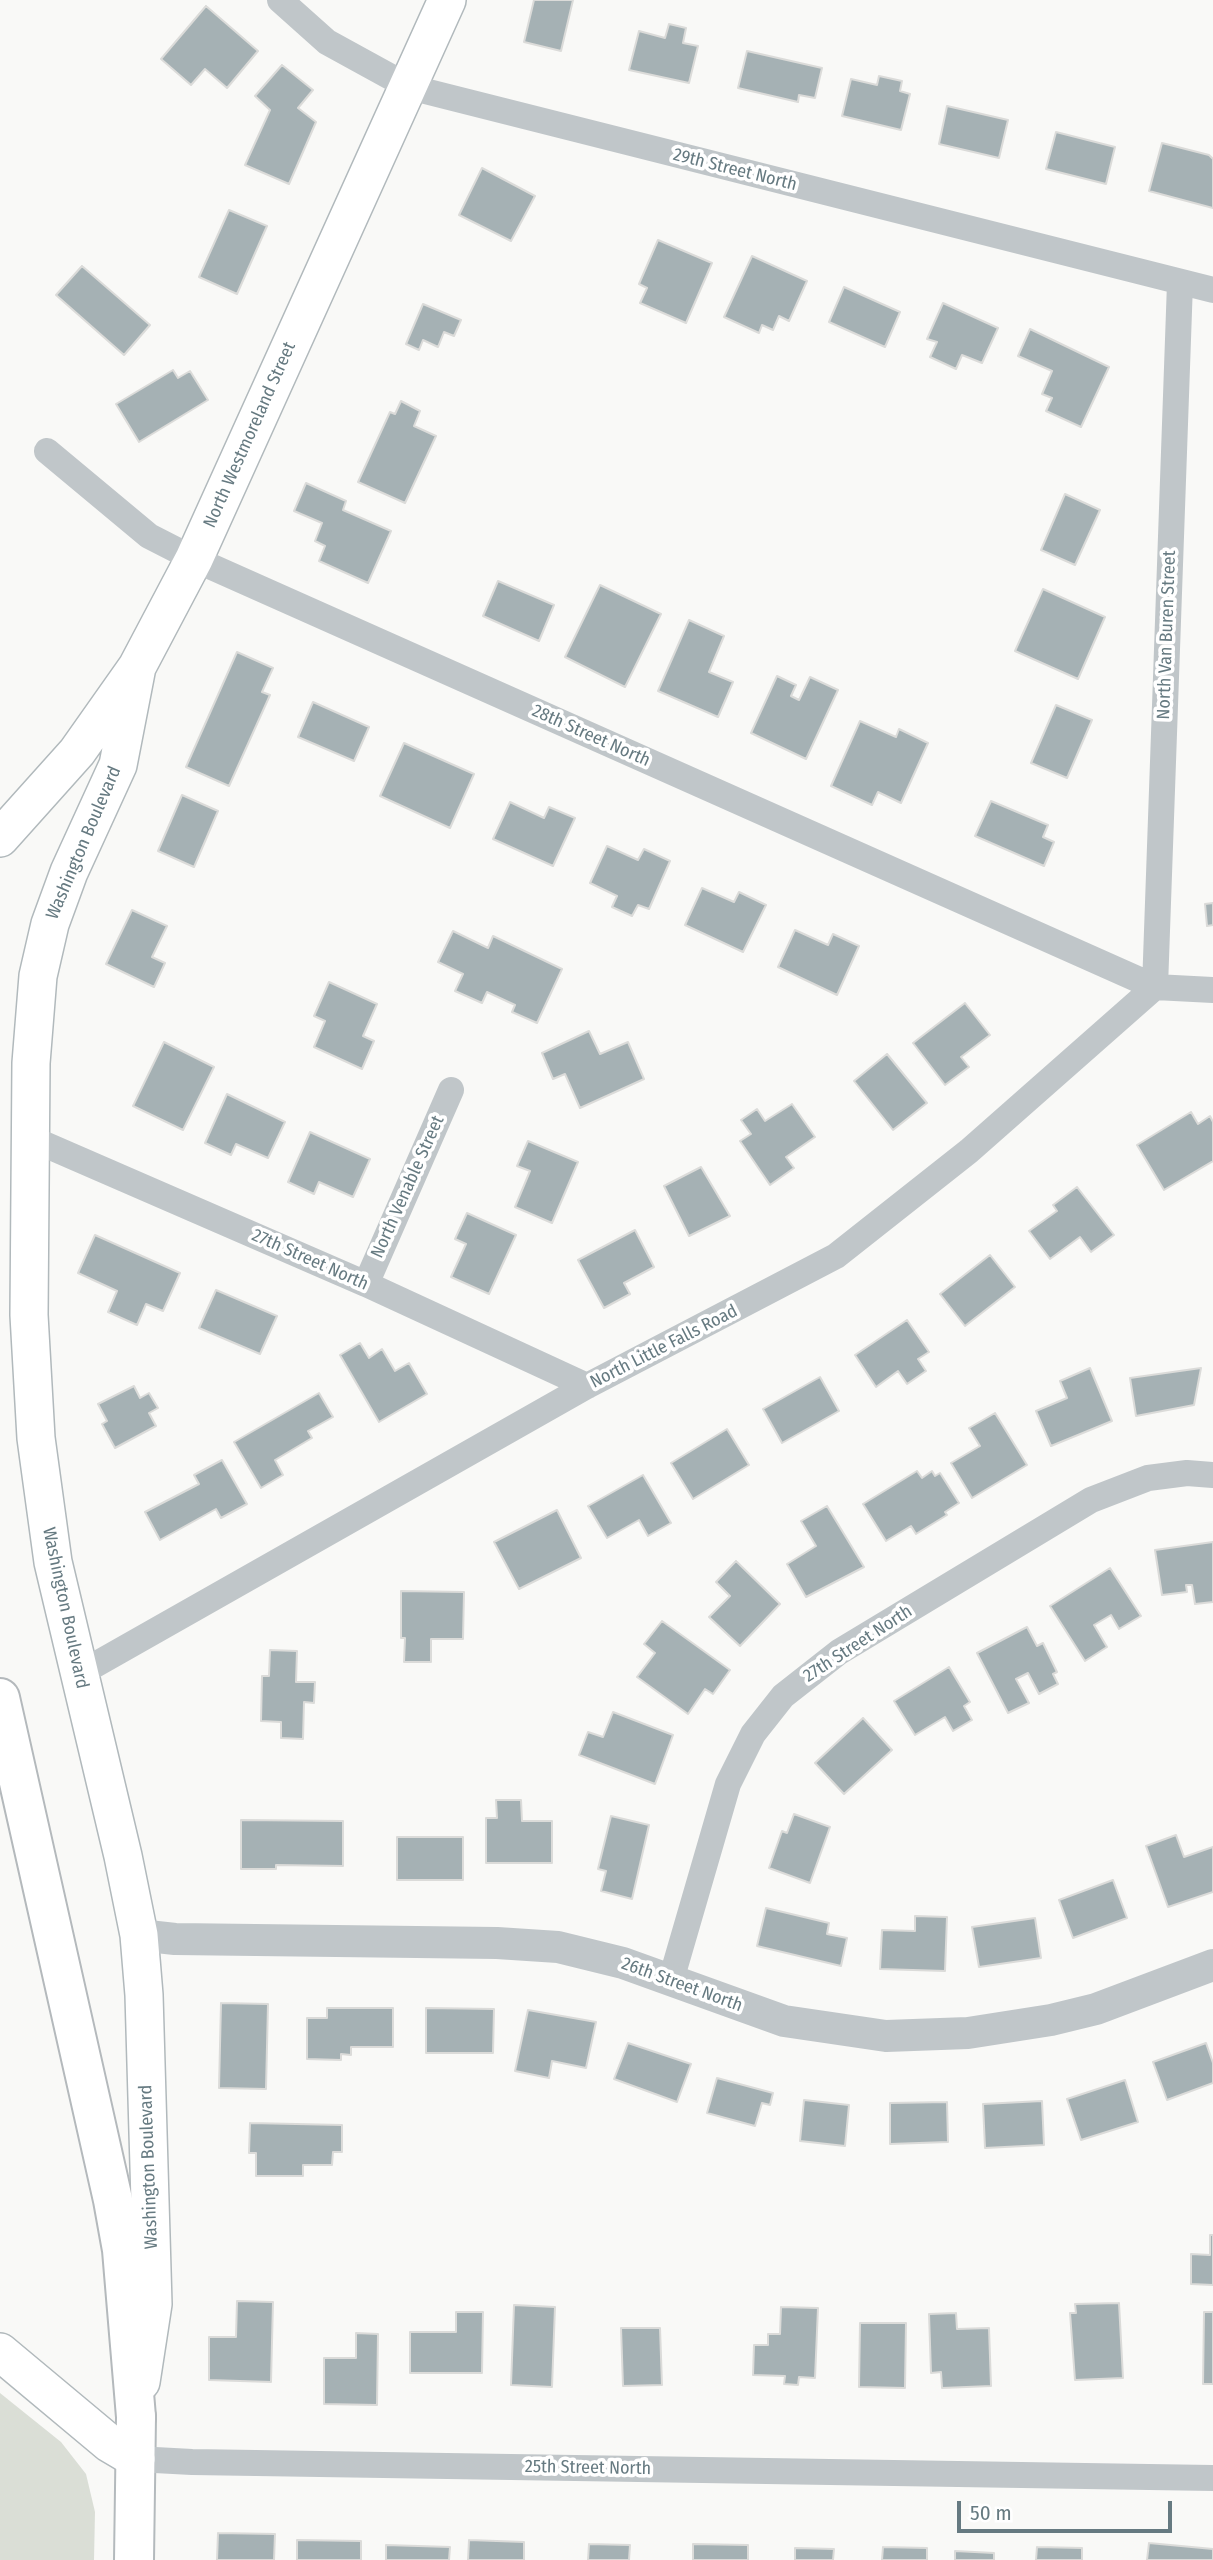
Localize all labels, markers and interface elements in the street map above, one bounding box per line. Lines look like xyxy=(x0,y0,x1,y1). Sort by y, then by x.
street label: 29th Street North xyxy=(671,144,799,196)
street label: North Westmoreland Street xyxy=(199,339,301,531)
street label: North Van Buren Street xyxy=(1153,550,1181,720)
street label: 28th Street North xyxy=(529,700,653,772)
street label: Washington Boulevard xyxy=(42,763,126,923)
street label: North Venable Street xyxy=(367,1112,449,1262)
street label: 27th Street North xyxy=(248,1225,372,1295)
street label: North Little Falls Road xyxy=(587,1301,741,1393)
street label: Washington Boulevard xyxy=(37,1525,93,1691)
street label: 27th Street North xyxy=(800,1601,916,1687)
street label: 26th Street North xyxy=(619,1953,745,2017)
street label: Washington Boulevard xyxy=(135,2085,163,2249)
street label: 25th Street North xyxy=(525,2456,651,2480)
scale bar xyxy=(961,2486,1176,2530)
text: 50 m xyxy=(970,2500,1012,2526)

